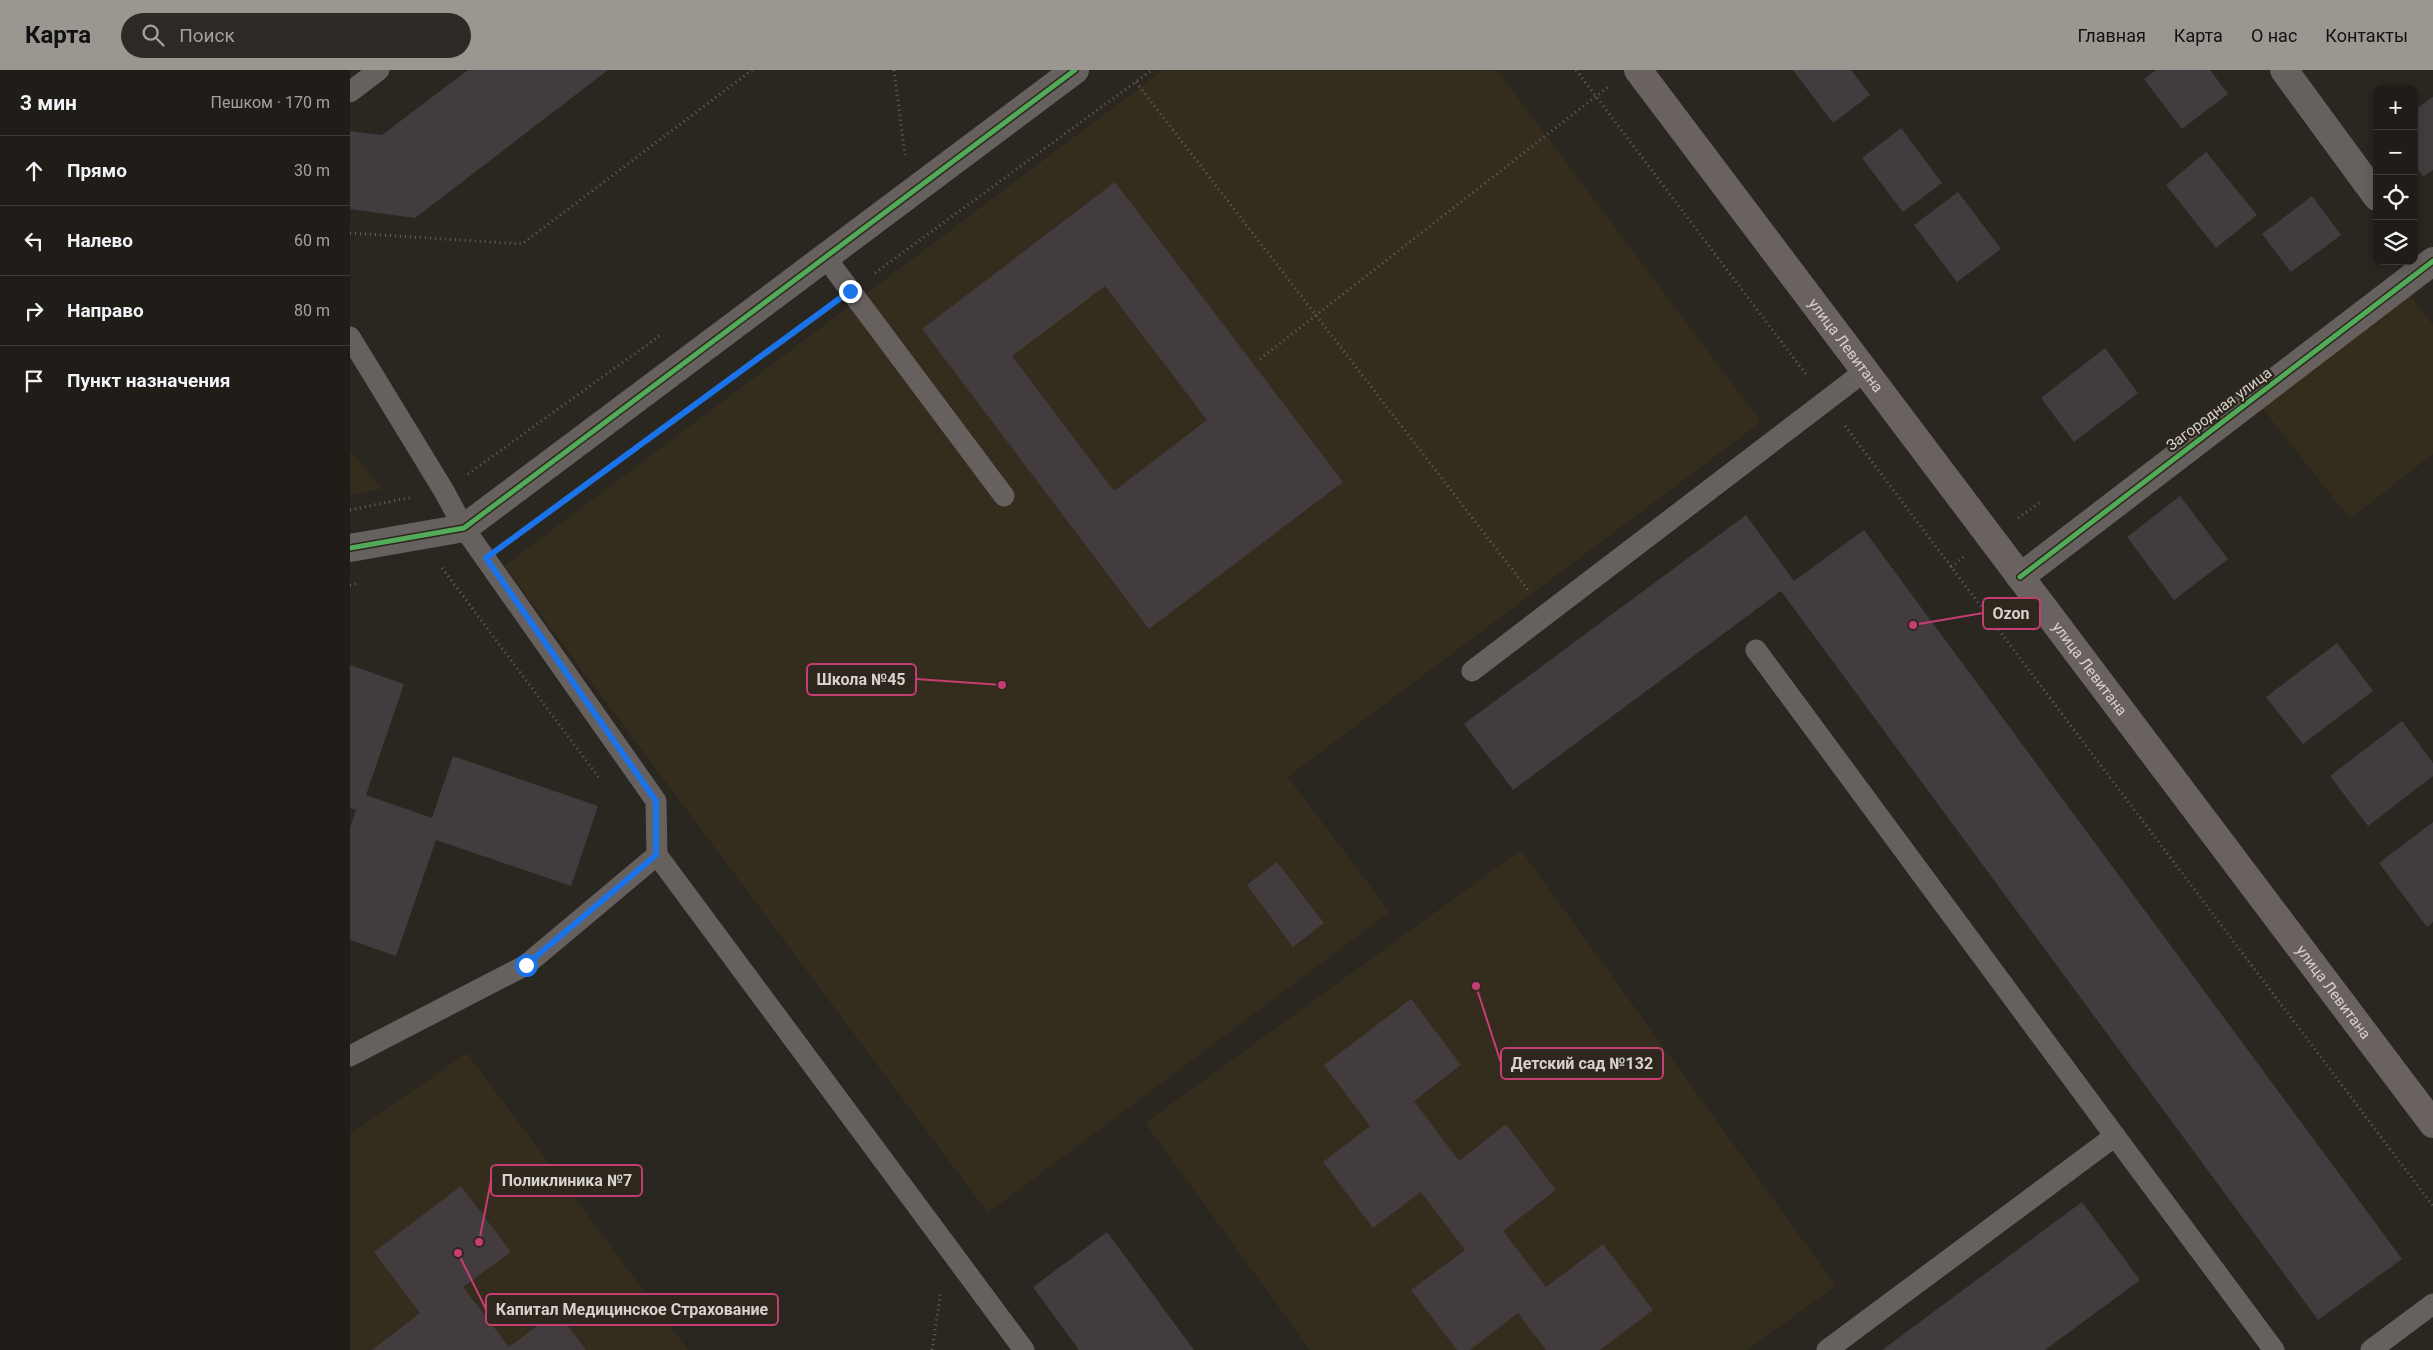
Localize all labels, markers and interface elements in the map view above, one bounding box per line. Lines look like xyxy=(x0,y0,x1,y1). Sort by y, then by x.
search box xyxy=(121,13,471,58)
text: Карта xyxy=(25,21,91,49)
icon: search xyxy=(139,21,167,49)
text: Поиск xyxy=(179,24,235,47)
text: Главная xyxy=(2077,25,2146,46)
text: Карта xyxy=(2174,25,2223,46)
text: О нас xyxy=(2251,25,2297,46)
text: Контакты xyxy=(2325,25,2408,46)
map controls xyxy=(2373,85,2418,265)
button: + xyxy=(2373,85,2418,130)
text: 3 мин xyxy=(20,91,77,115)
text: Пешком · 170 m xyxy=(211,93,330,112)
button: − xyxy=(2373,130,2418,175)
icon: ahead xyxy=(20,157,48,185)
text: Прямо xyxy=(67,159,127,182)
text: 30 m xyxy=(294,161,330,180)
button: locate xyxy=(2373,175,2418,220)
button: layers xyxy=(2373,220,2418,265)
icon: left xyxy=(20,227,48,255)
text: Налево xyxy=(67,229,133,252)
text: 60 m xyxy=(294,231,330,250)
route end xyxy=(839,280,862,303)
street label: улица Левитана xyxy=(1805,295,1887,396)
icon: right xyxy=(20,297,48,325)
text: Направо xyxy=(67,299,144,322)
text: 80 m xyxy=(294,301,330,320)
street label: Загородная улица xyxy=(2163,364,2275,454)
icon: arrive xyxy=(20,367,48,395)
text: Пункт назначения xyxy=(67,369,230,392)
callout: Ozon xyxy=(1983,598,2040,629)
text: Ozon xyxy=(1992,604,2030,623)
street label: улица Левитана xyxy=(2048,618,2131,719)
callout: Школа №45 xyxy=(807,664,916,695)
text: Школа №45 xyxy=(816,670,906,689)
street label: улица Левитана xyxy=(2292,942,2375,1043)
route start xyxy=(515,954,538,977)
callout: Детский сад №132 xyxy=(1501,1048,1663,1079)
text: Детский сад №132 xyxy=(1511,1054,1653,1073)
callout: Поликлиника №7 xyxy=(491,1165,642,1196)
text: Поликлиника №7 xyxy=(502,1171,632,1190)
callout: Капитал Медицинское Страхование xyxy=(486,1294,778,1325)
text: Капитал Медицинское Страхование xyxy=(496,1300,769,1319)

